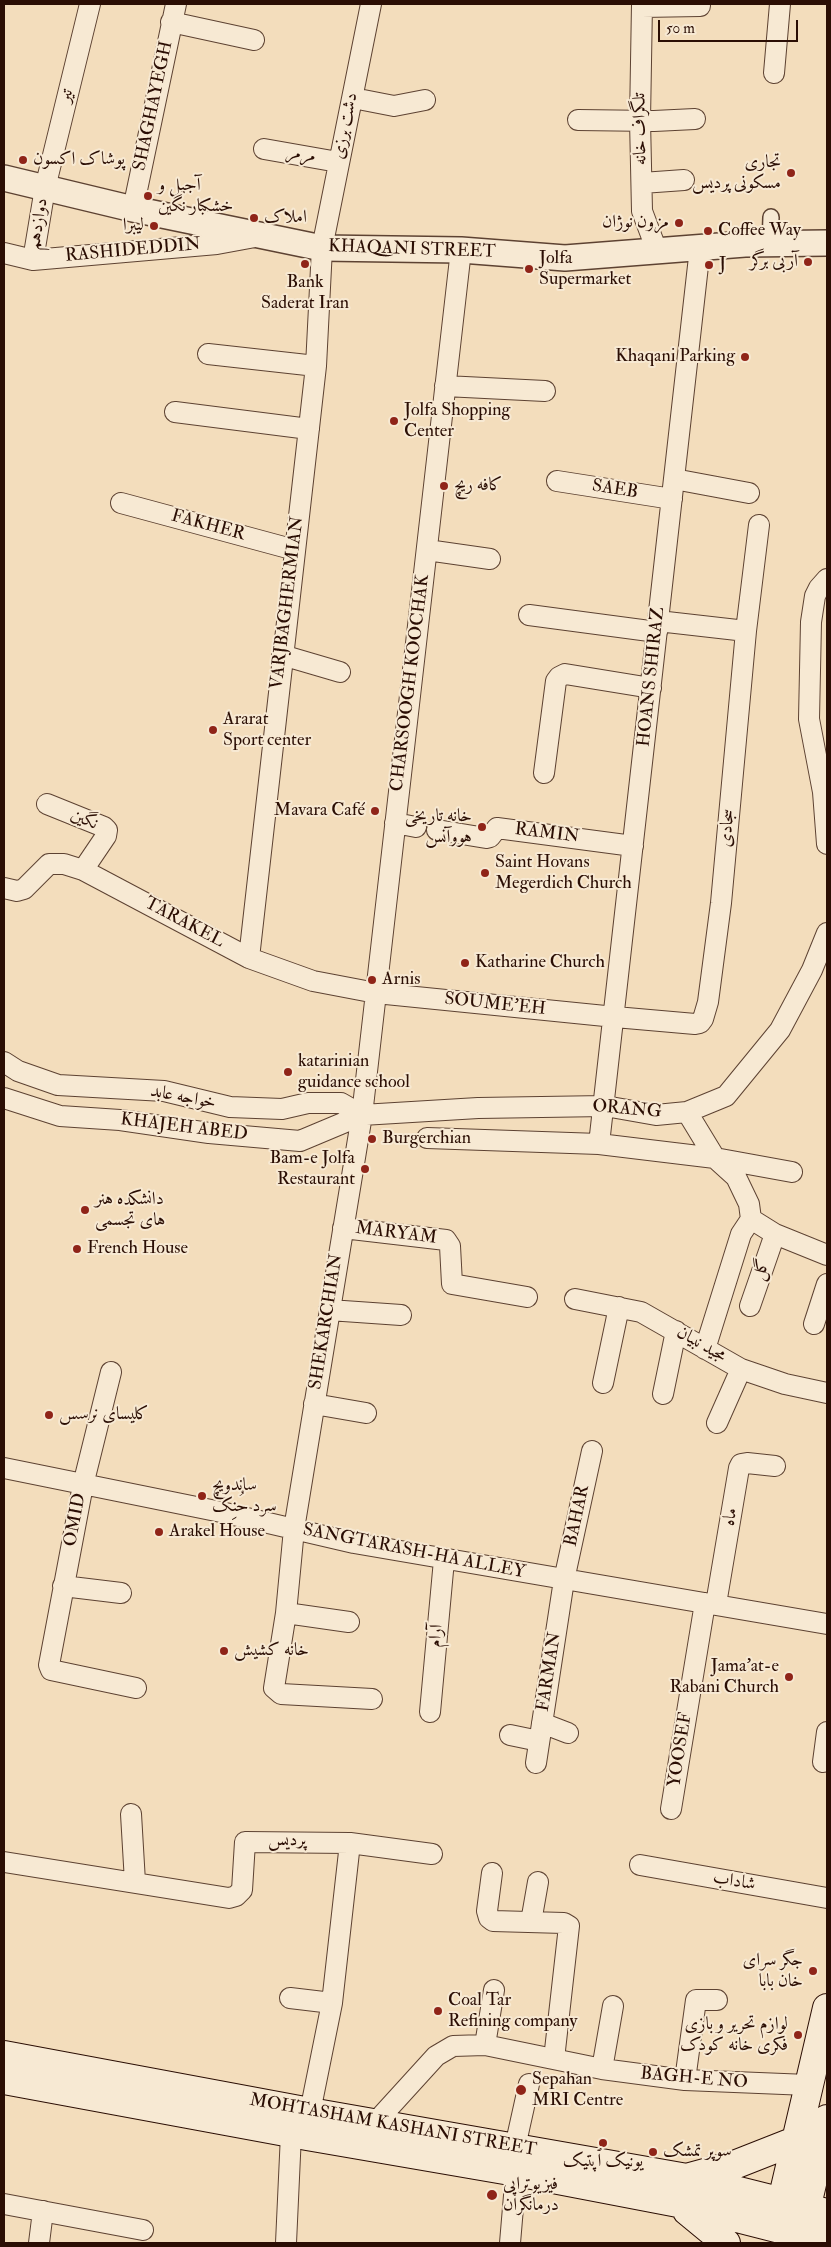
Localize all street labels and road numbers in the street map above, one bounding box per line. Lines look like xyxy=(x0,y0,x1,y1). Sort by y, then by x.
street label: SHAGHAYEGH xyxy=(130,39,178,173)
street label: تیر xyxy=(55,87,79,105)
street label: دشت برزی xyxy=(328,91,364,161)
street label: تلگراف خانه xyxy=(630,92,652,166)
street label: مرمر xyxy=(285,142,317,168)
street label: دوازدهم xyxy=(24,197,54,251)
street label: RASHIDEDDIN xyxy=(64,234,202,268)
street label: KHAQANI STREET xyxy=(328,236,496,264)
street label: SAEB xyxy=(590,476,640,504)
street label: FAKHER xyxy=(169,506,247,546)
street label: VARJBAGHERMIAN xyxy=(267,515,309,691)
street label: CHARSOOGH KOOCHAK xyxy=(387,573,435,793)
street label: HOANS SHIRAZ xyxy=(634,606,670,748)
street label: نگین xyxy=(67,805,101,835)
street label: سجادی xyxy=(716,808,740,848)
street label: RAMIN xyxy=(513,819,581,849)
street label: TARAKEL xyxy=(140,893,228,953)
street label: SOUME'EH xyxy=(443,989,547,1021)
street label: خواجه عابد xyxy=(148,1081,218,1115)
street label: ORANG xyxy=(591,1096,663,1124)
street label: KHAJEH ABED xyxy=(119,1109,249,1147)
street label: MARYAM xyxy=(354,1218,438,1250)
street label: SHEKARCHIAN xyxy=(306,1253,348,1391)
street label: گل xyxy=(748,1256,776,1284)
street label: مجید نبیان xyxy=(672,1322,730,1368)
street label: BAHAR xyxy=(561,1483,595,1549)
street label: OMID xyxy=(60,1492,92,1548)
street label: ماه xyxy=(719,1506,743,1528)
street label: SANGTARASH-HA ALLEY xyxy=(301,1520,527,1584)
street label: آرام xyxy=(425,1624,449,1648)
street label: FARMAN xyxy=(533,1631,567,1713)
street label: YOOSEF xyxy=(664,1711,698,1789)
street label: پردیس xyxy=(268,1830,306,1852)
street label: شاداب xyxy=(711,1868,757,1896)
street label: BAGH-E NO xyxy=(639,2064,749,2094)
street label: MOHTASHAM KASHANI STREET xyxy=(248,2090,538,2162)

